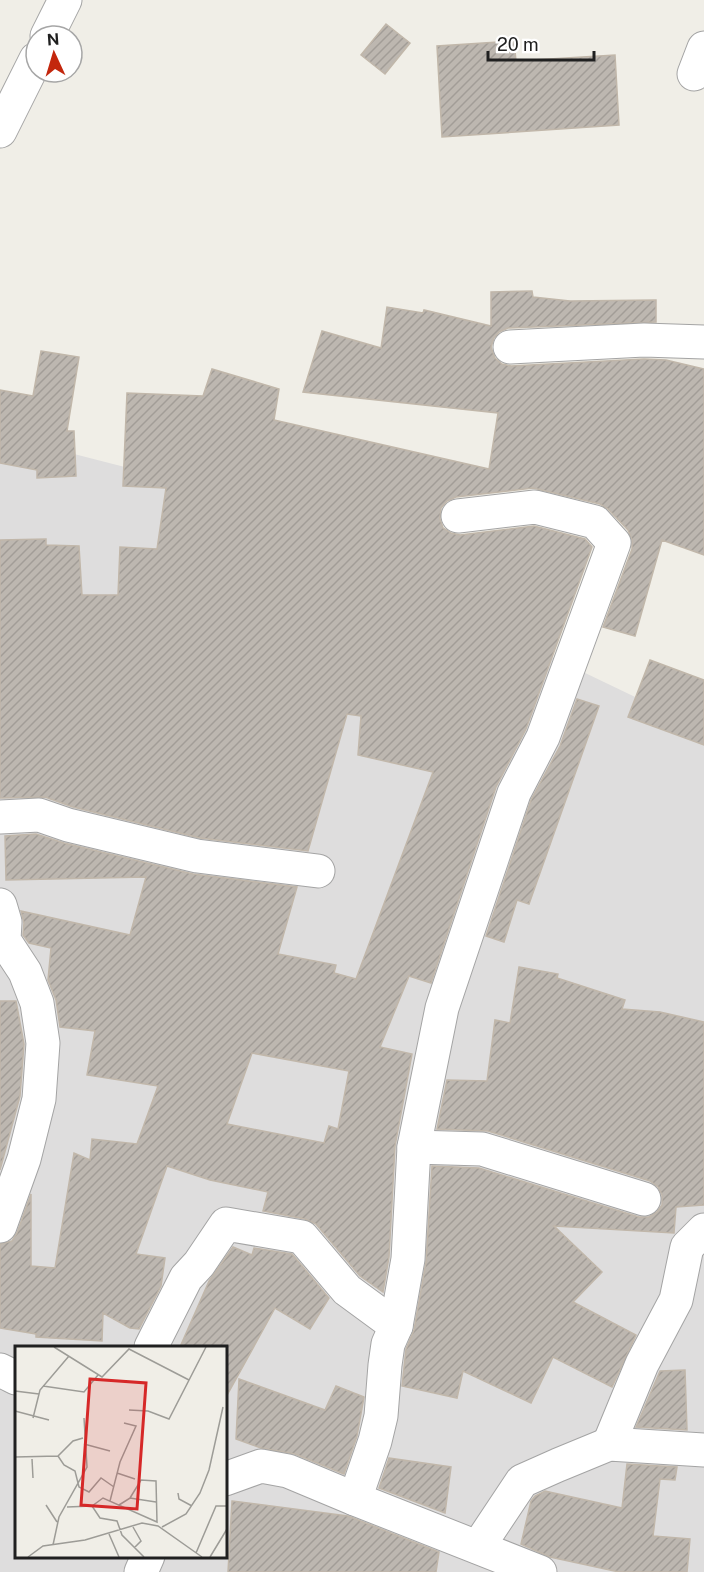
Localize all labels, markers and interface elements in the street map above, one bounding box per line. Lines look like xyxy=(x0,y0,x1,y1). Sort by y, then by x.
north arrow xyxy=(24,24,84,84)
scale bar xyxy=(488,24,594,62)
text: N xyxy=(46,30,60,49)
text: 20 m xyxy=(497,34,539,55)
inset map xyxy=(15,1346,226,1557)

